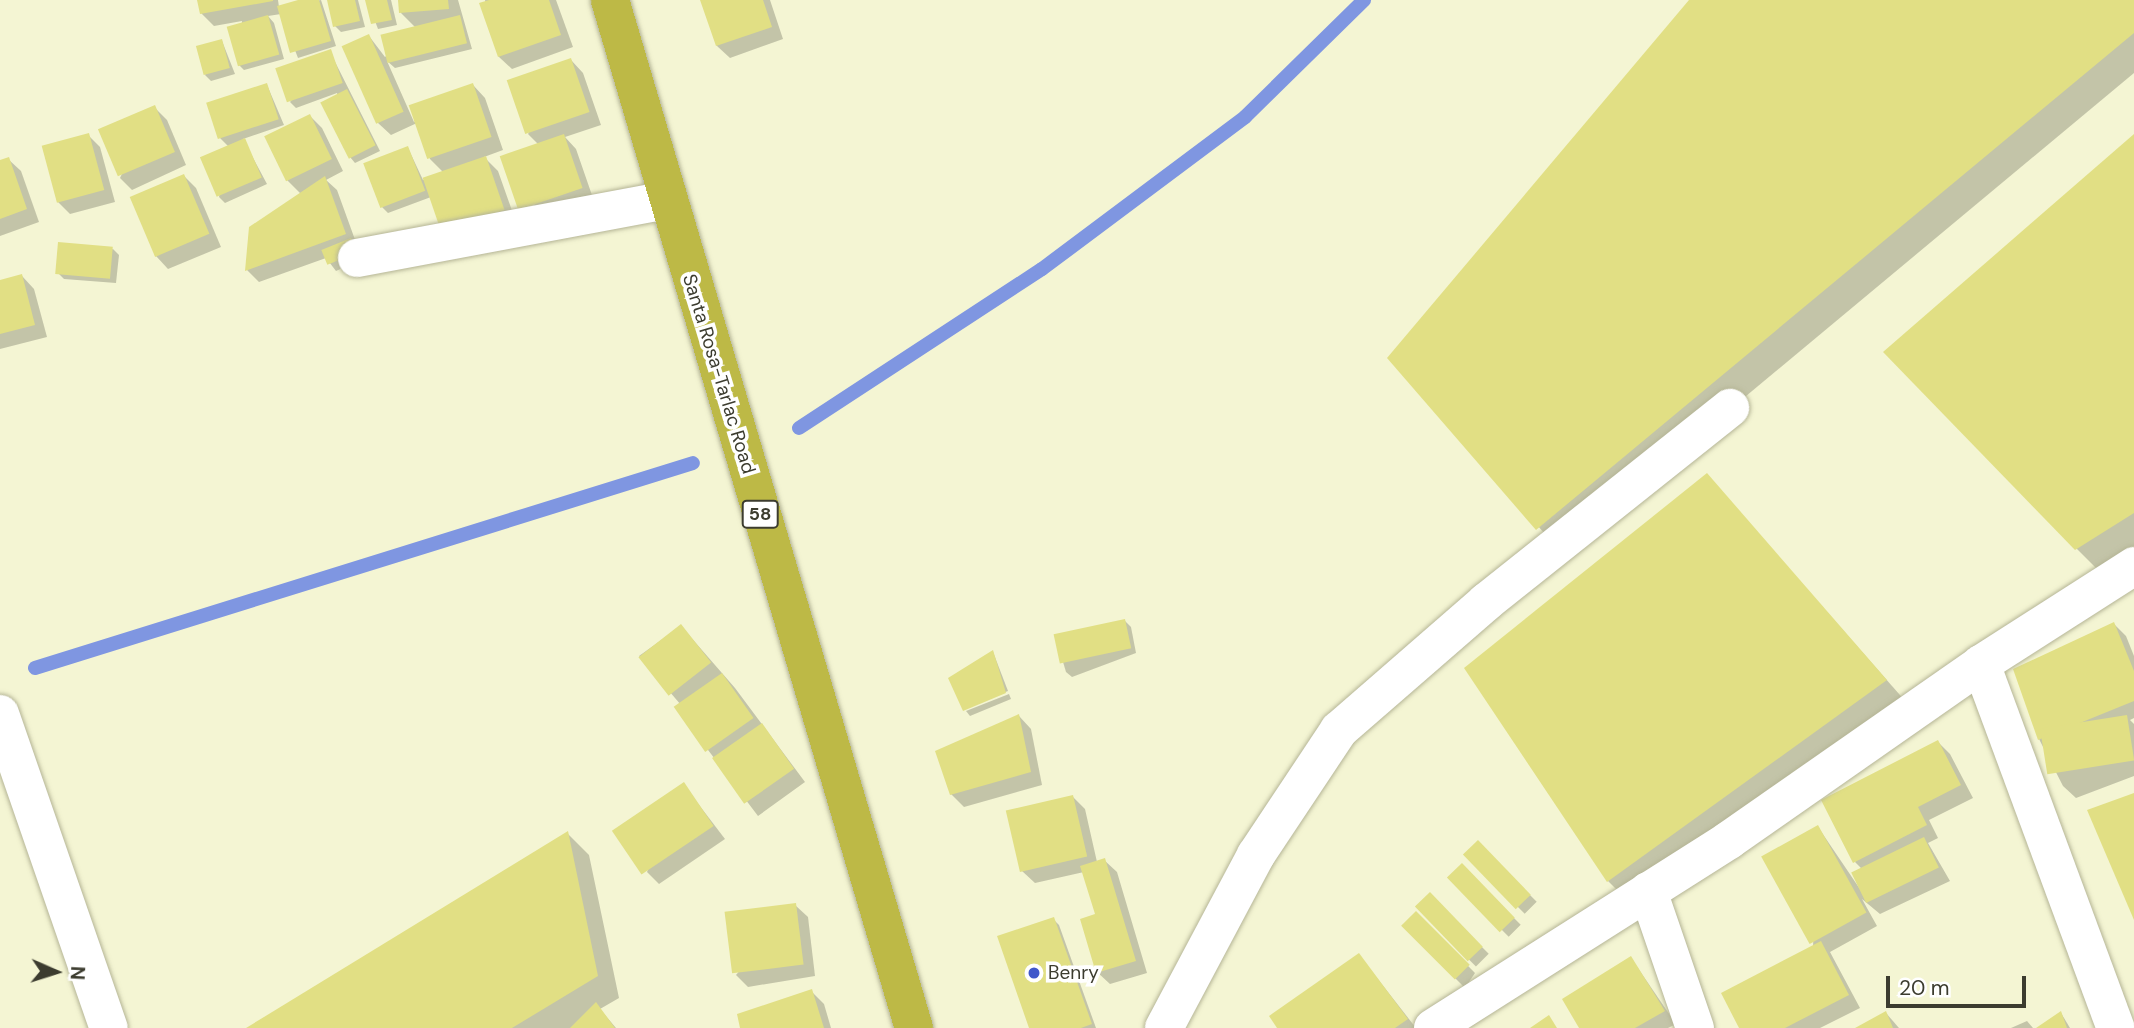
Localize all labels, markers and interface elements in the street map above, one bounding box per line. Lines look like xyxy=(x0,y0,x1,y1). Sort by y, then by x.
street label: Santa Rosa-Tarlac Road xyxy=(678,271,760,477)
road number: 58 xyxy=(741,500,779,528)
north arrow xyxy=(21,937,91,1007)
place label: Benry xyxy=(1048,962,1099,984)
scale bar xyxy=(1889,962,2029,1006)
marker: Benry xyxy=(1026,965,1042,981)
text: N xyxy=(65,966,90,981)
text: 20 m xyxy=(1899,974,1950,1002)

